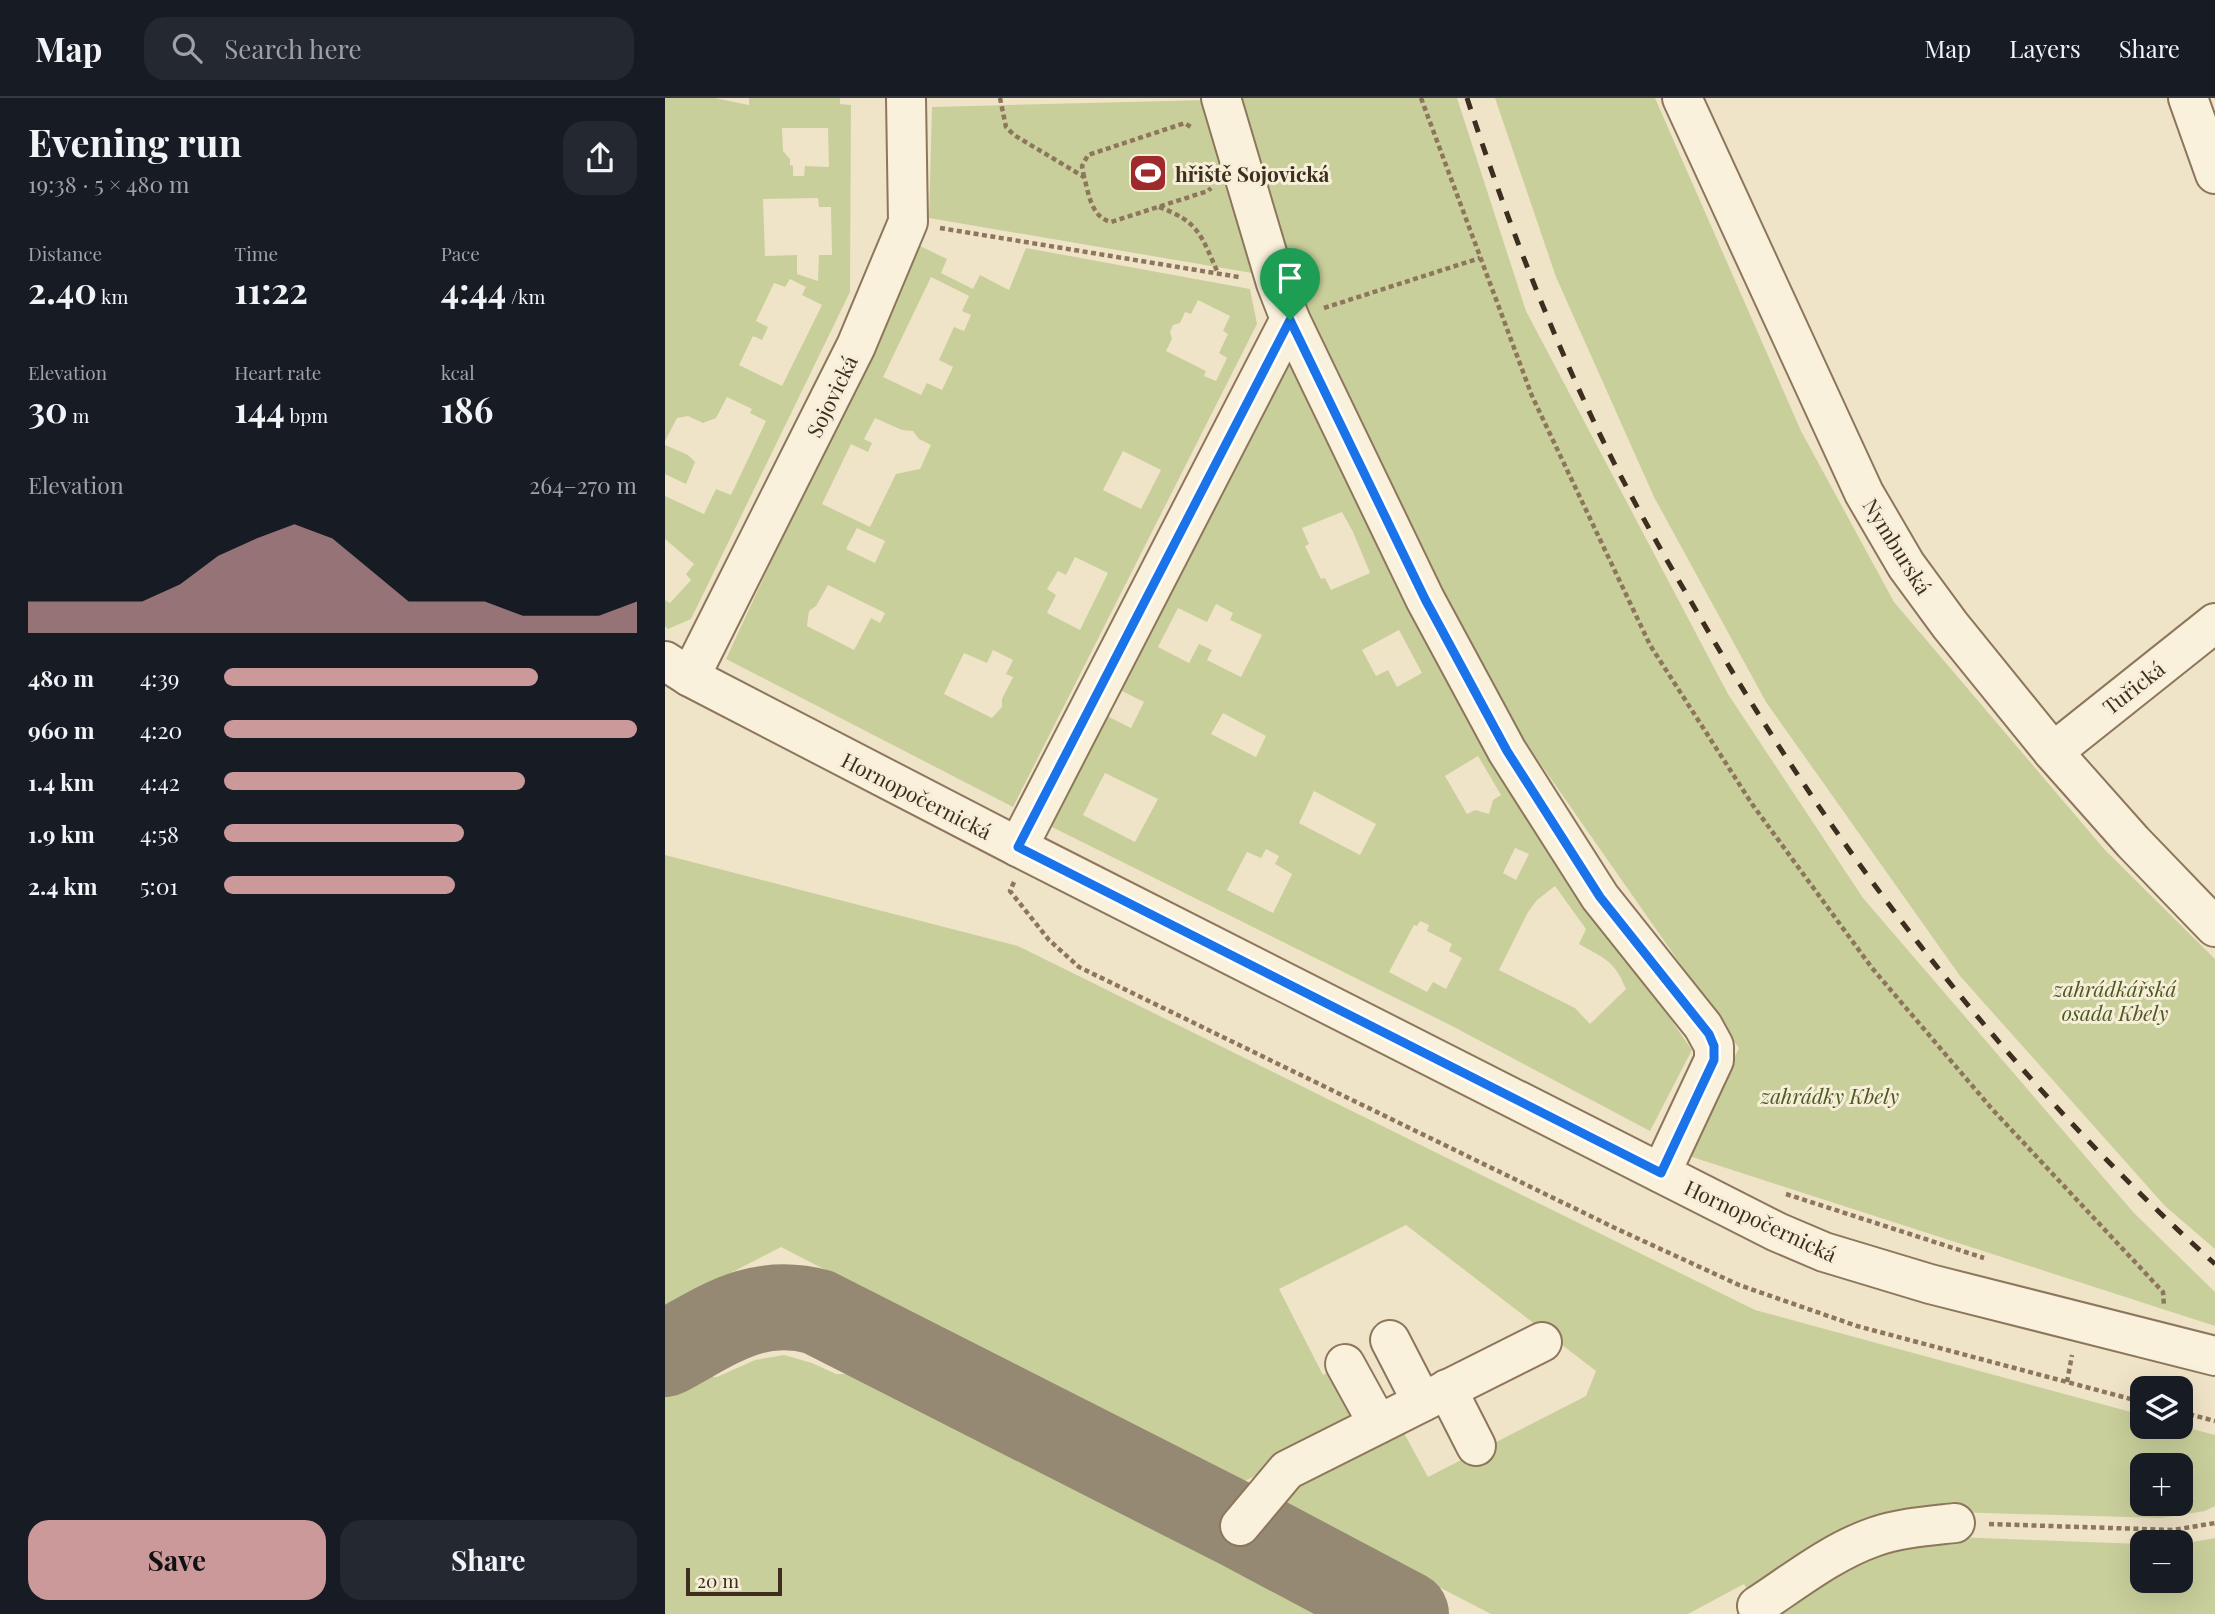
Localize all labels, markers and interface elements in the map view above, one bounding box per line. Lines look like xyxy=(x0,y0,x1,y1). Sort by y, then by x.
search box xyxy=(144,17,634,80)
text: Map xyxy=(35,26,102,70)
icon: search xyxy=(168,29,206,67)
text: Search here xyxy=(224,31,362,66)
text: Map xyxy=(1925,32,1971,64)
text: Layers xyxy=(2009,32,2081,64)
text: Share xyxy=(2119,32,2180,64)
text: Evening run xyxy=(28,116,242,167)
button: share xyxy=(563,121,637,195)
sports icon: hřiště Sojovická xyxy=(1127,152,1169,194)
place label: hřiště Sojovická xyxy=(1175,159,1330,187)
text: 19:38 · 5 × 480 m xyxy=(28,168,189,199)
text: Distance xyxy=(28,240,102,266)
text: Time xyxy=(234,240,278,266)
text: Pace xyxy=(441,240,480,266)
pin xyxy=(1260,248,1320,320)
icon: arrive xyxy=(1271,259,1309,297)
text: 2.40 xyxy=(28,266,97,313)
text: 11:22 xyxy=(234,266,308,313)
text: 4:44 xyxy=(441,266,506,313)
text: km xyxy=(97,283,128,309)
text: /km xyxy=(506,283,545,309)
street label: Sojovická xyxy=(799,350,863,442)
text: Elevation xyxy=(28,359,107,385)
text: Heart rate xyxy=(234,359,321,385)
text: kcal xyxy=(441,359,475,385)
text: 30 xyxy=(28,385,68,432)
text: 144 xyxy=(234,385,285,432)
text: 186 xyxy=(441,385,493,432)
text: m xyxy=(68,402,89,428)
text: bpm xyxy=(285,402,328,428)
text: Elevation xyxy=(28,469,124,500)
text: 264–270 m xyxy=(529,469,637,500)
street label: Nymburská xyxy=(1857,493,1939,600)
street label: Tuřická xyxy=(2096,654,2170,720)
text: 480 m xyxy=(28,662,94,693)
text: 4:39 xyxy=(140,662,180,693)
text: 960 m xyxy=(28,714,95,745)
text: 4:20 xyxy=(140,714,182,745)
street label: Hornopočernická xyxy=(837,745,997,845)
text: 1.4 km xyxy=(28,766,94,797)
text: 4:42 xyxy=(140,766,180,797)
text: 1.9 km xyxy=(28,818,95,849)
text: 4:58 xyxy=(140,818,179,849)
text: 2.4 km xyxy=(28,870,98,901)
text: 5:01 xyxy=(140,870,178,901)
park label: zahrádkářská osada Kbely xyxy=(2052,974,2177,1026)
park label: zahrádky Kbely xyxy=(1760,1081,1899,1109)
street label: Hornopočernická xyxy=(1680,1172,1842,1268)
map controls xyxy=(2130,1376,2193,1593)
button: layers xyxy=(2130,1376,2193,1439)
button: + xyxy=(2130,1453,2193,1516)
button: Save xyxy=(28,1520,326,1600)
button: Share xyxy=(340,1520,637,1600)
button: − xyxy=(2130,1530,2193,1593)
scale bar xyxy=(686,1565,782,1597)
text: 20 m xyxy=(697,1567,739,1593)

